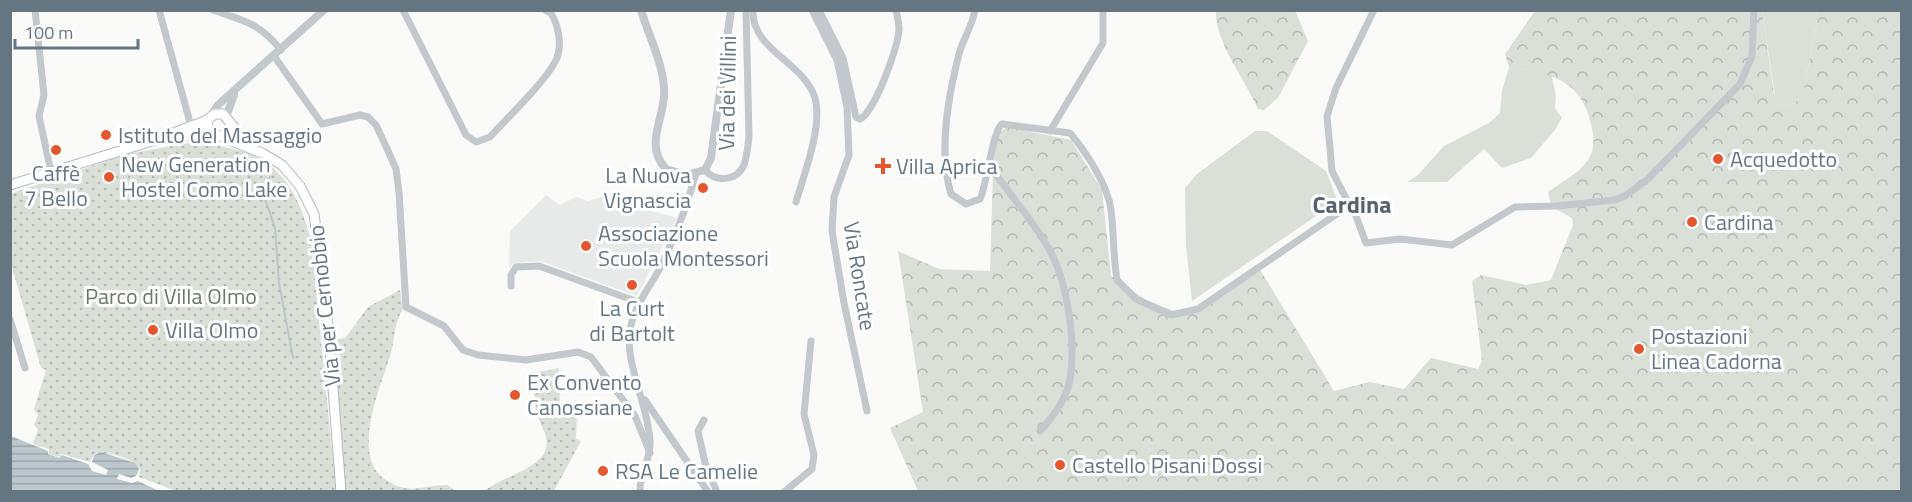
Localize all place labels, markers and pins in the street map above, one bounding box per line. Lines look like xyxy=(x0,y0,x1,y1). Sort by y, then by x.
place label: Istituto del Massaggio xyxy=(118,118,322,152)
marker: Istituto del Massaggio xyxy=(99,128,113,142)
place label: Acquedotto xyxy=(1730,142,1837,176)
marker: Caffè 7 Bello xyxy=(49,143,63,157)
place label: New Generation Hostel Como Lake xyxy=(121,147,287,206)
place label: Villa Aprica xyxy=(896,149,997,183)
marker: Acquedotto xyxy=(1711,152,1725,166)
place label: Caffè 7 Bello xyxy=(24,156,88,215)
marker: Villa Aprica xyxy=(874,157,892,175)
place label: La Nuova Vignascia xyxy=(604,158,691,217)
marker: New Generation Hostel Como Lake xyxy=(102,170,116,184)
marker: La Nuova Vignascia xyxy=(696,181,710,195)
place label: Cardina xyxy=(1704,205,1774,239)
marker: Cardina xyxy=(1685,215,1699,229)
place label: Associazione Scuola Montessori xyxy=(598,216,769,275)
marker: Associazione Scuola Montessori xyxy=(579,239,593,253)
marker: La Curt di Bartolt xyxy=(625,278,639,292)
place label: La Curt di Bartolt xyxy=(589,291,675,350)
place label: Villa Olmo xyxy=(165,313,258,347)
place label: Postazioni Linea Cadorna xyxy=(1651,319,1782,378)
marker: Villa Olmo xyxy=(146,323,160,337)
marker: Postazioni Linea Cadorna xyxy=(1632,342,1646,356)
place label: Ex Convento Canossiane xyxy=(527,365,642,424)
marker: Ex Convento Canossiane xyxy=(508,388,522,402)
place label: Castello Pisani Dossi xyxy=(1072,448,1262,482)
place label: RSA Le Camelie xyxy=(615,454,758,488)
marker: Castello Pisani Dossi xyxy=(1053,458,1067,472)
marker: RSA Le Camelie xyxy=(596,464,610,478)

